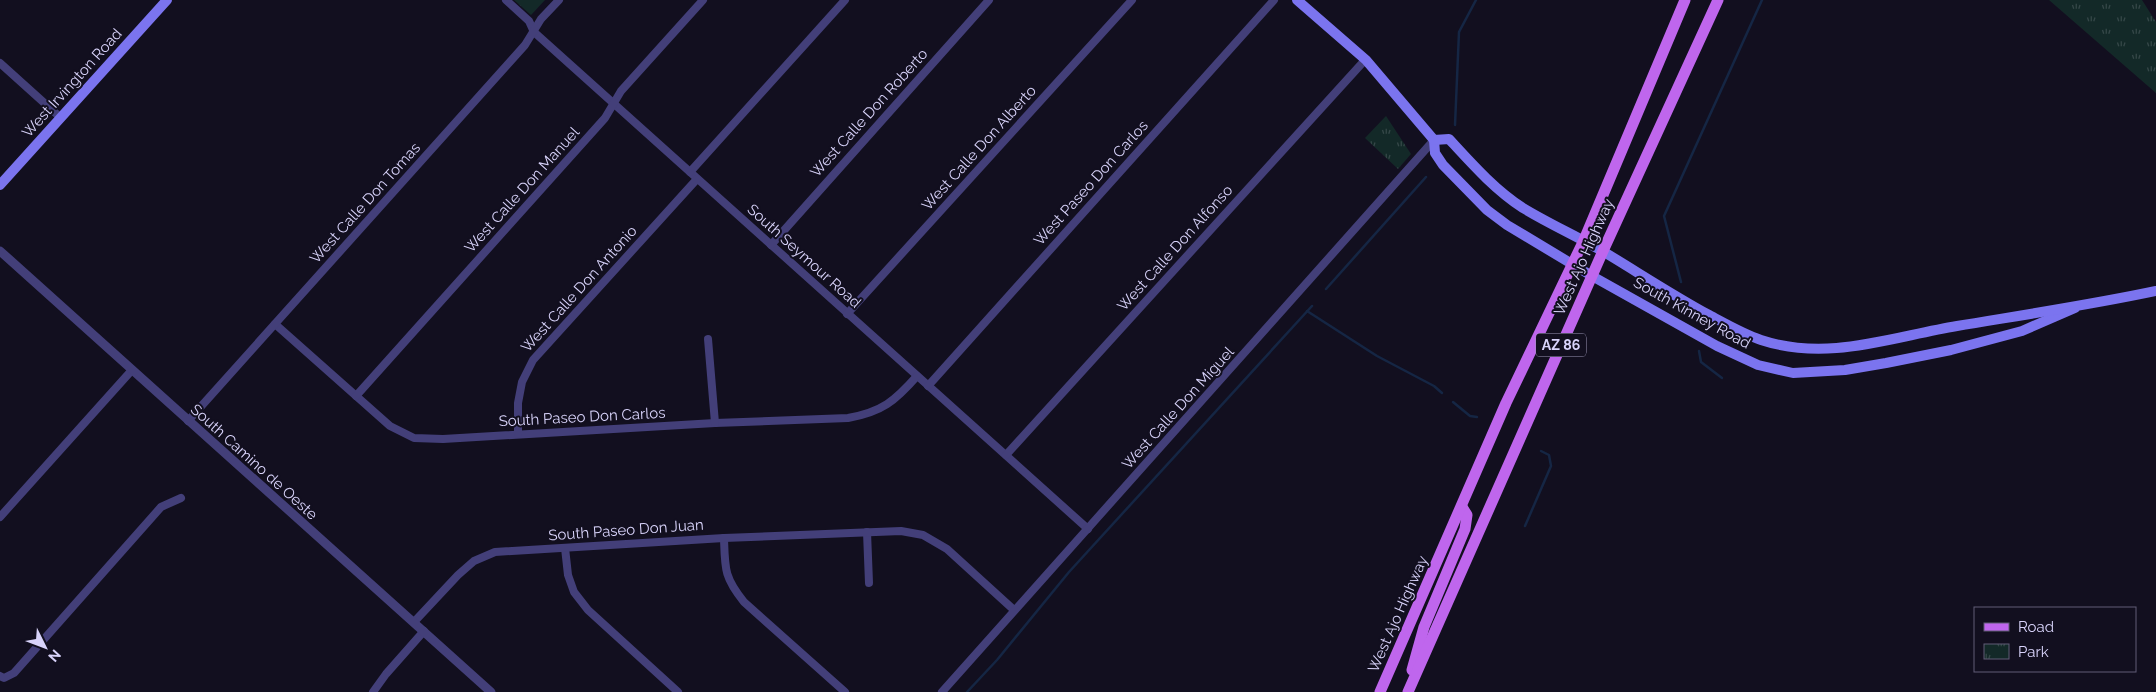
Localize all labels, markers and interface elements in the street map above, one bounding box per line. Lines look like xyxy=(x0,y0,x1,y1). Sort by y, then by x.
street label: West Irvington Road xyxy=(18,25,126,141)
street label: West Calle Don Roberto xyxy=(807,45,932,181)
street label: West Calle Don Alberto xyxy=(918,82,1040,214)
street label: West Paseo Don Carlos xyxy=(1030,117,1152,249)
street label: West Calle Don Manuel xyxy=(461,123,584,257)
street label: West Calle Don Tomas xyxy=(306,139,424,267)
street label: West Calle Don Alfonso xyxy=(1114,181,1236,315)
street label: West Ajo Highway xyxy=(1550,196,1618,318)
street label: South Seymour Road xyxy=(743,200,865,312)
street label: West Calle Don Antonio xyxy=(517,222,641,356)
street label: South Kinney Road xyxy=(1630,273,1754,353)
road number: AZ 86 xyxy=(1536,334,1586,356)
street label: West Calle Don Miguel xyxy=(1118,342,1238,473)
street label: South Camino de Oeste xyxy=(187,400,321,524)
street label: South Paseo Don Carlos xyxy=(498,404,666,430)
street label: South Paseo Don Juan xyxy=(548,516,704,544)
street label: West Ajo Highway xyxy=(1364,553,1432,675)
legend xyxy=(1974,607,2136,672)
text: Road xyxy=(2018,618,2054,636)
north arrow xyxy=(20,622,70,672)
text: Park xyxy=(2018,643,2049,661)
text: N xyxy=(45,646,64,665)

